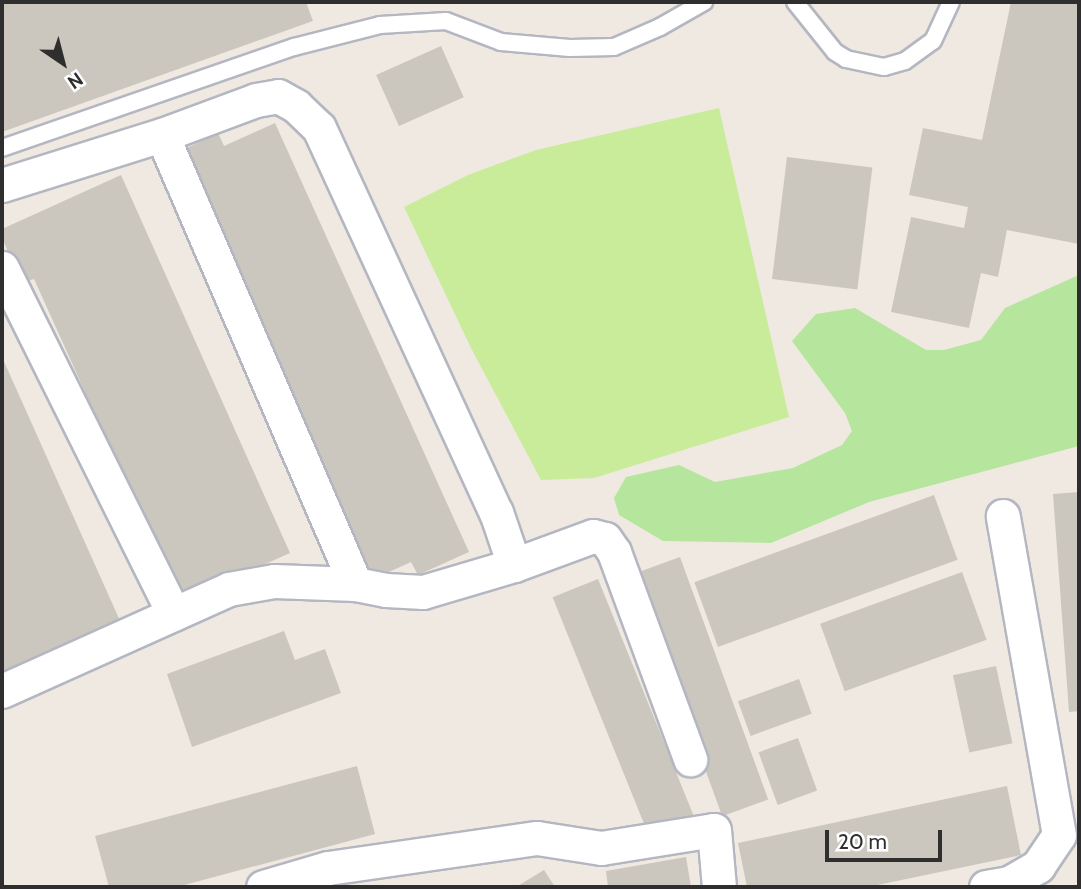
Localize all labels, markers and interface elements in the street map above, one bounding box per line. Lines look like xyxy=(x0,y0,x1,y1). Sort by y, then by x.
north arrow xyxy=(28,28,98,98)
text: N xyxy=(63,67,87,94)
scale bar xyxy=(829,816,946,860)
text: 20 m xyxy=(838,829,887,854)

